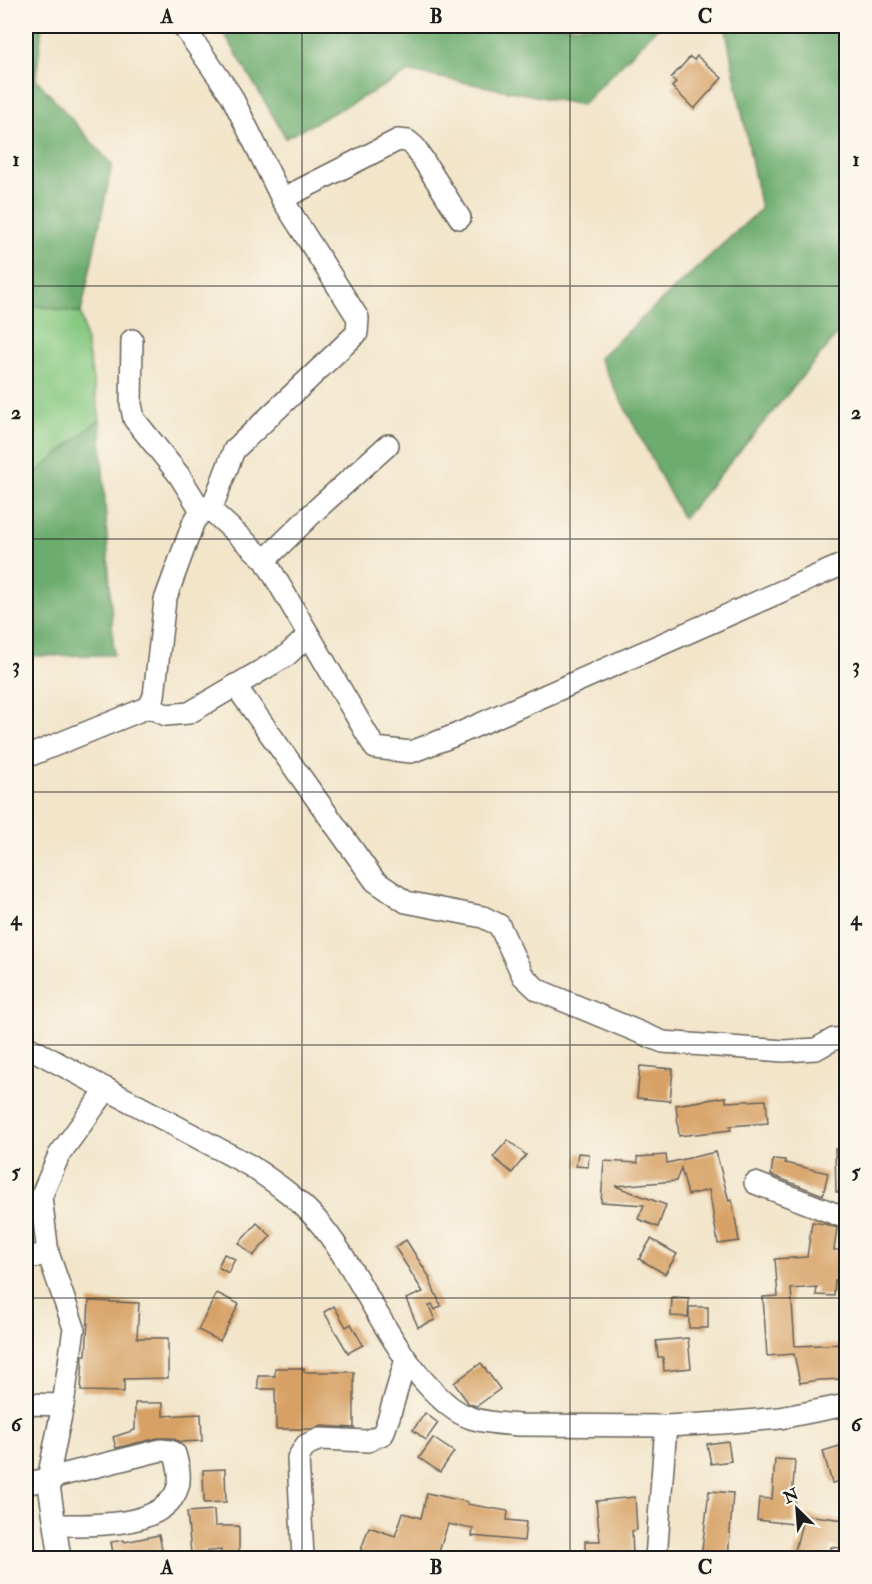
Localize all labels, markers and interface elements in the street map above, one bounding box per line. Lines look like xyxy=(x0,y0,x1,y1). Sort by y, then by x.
text: A xyxy=(160,4,174,29)
text: B xyxy=(429,4,443,29)
text: C xyxy=(698,4,712,29)
text: 1 xyxy=(12,147,20,172)
text: 1 xyxy=(852,147,860,172)
text: 2 xyxy=(11,400,21,425)
text: 2 xyxy=(851,400,861,425)
text: 3 xyxy=(12,653,20,678)
text: 3 xyxy=(852,653,860,678)
text: 4 xyxy=(10,906,23,931)
text: 4 xyxy=(850,906,863,931)
text: 5 xyxy=(12,1159,22,1184)
text: 5 xyxy=(852,1159,862,1184)
text: 6 xyxy=(11,1412,23,1437)
text: 6 xyxy=(851,1412,863,1437)
north arrow xyxy=(767,1479,827,1539)
text: N xyxy=(779,1484,802,1509)
text: A xyxy=(160,1555,174,1580)
text: B xyxy=(429,1555,443,1580)
text: C xyxy=(698,1555,712,1580)

